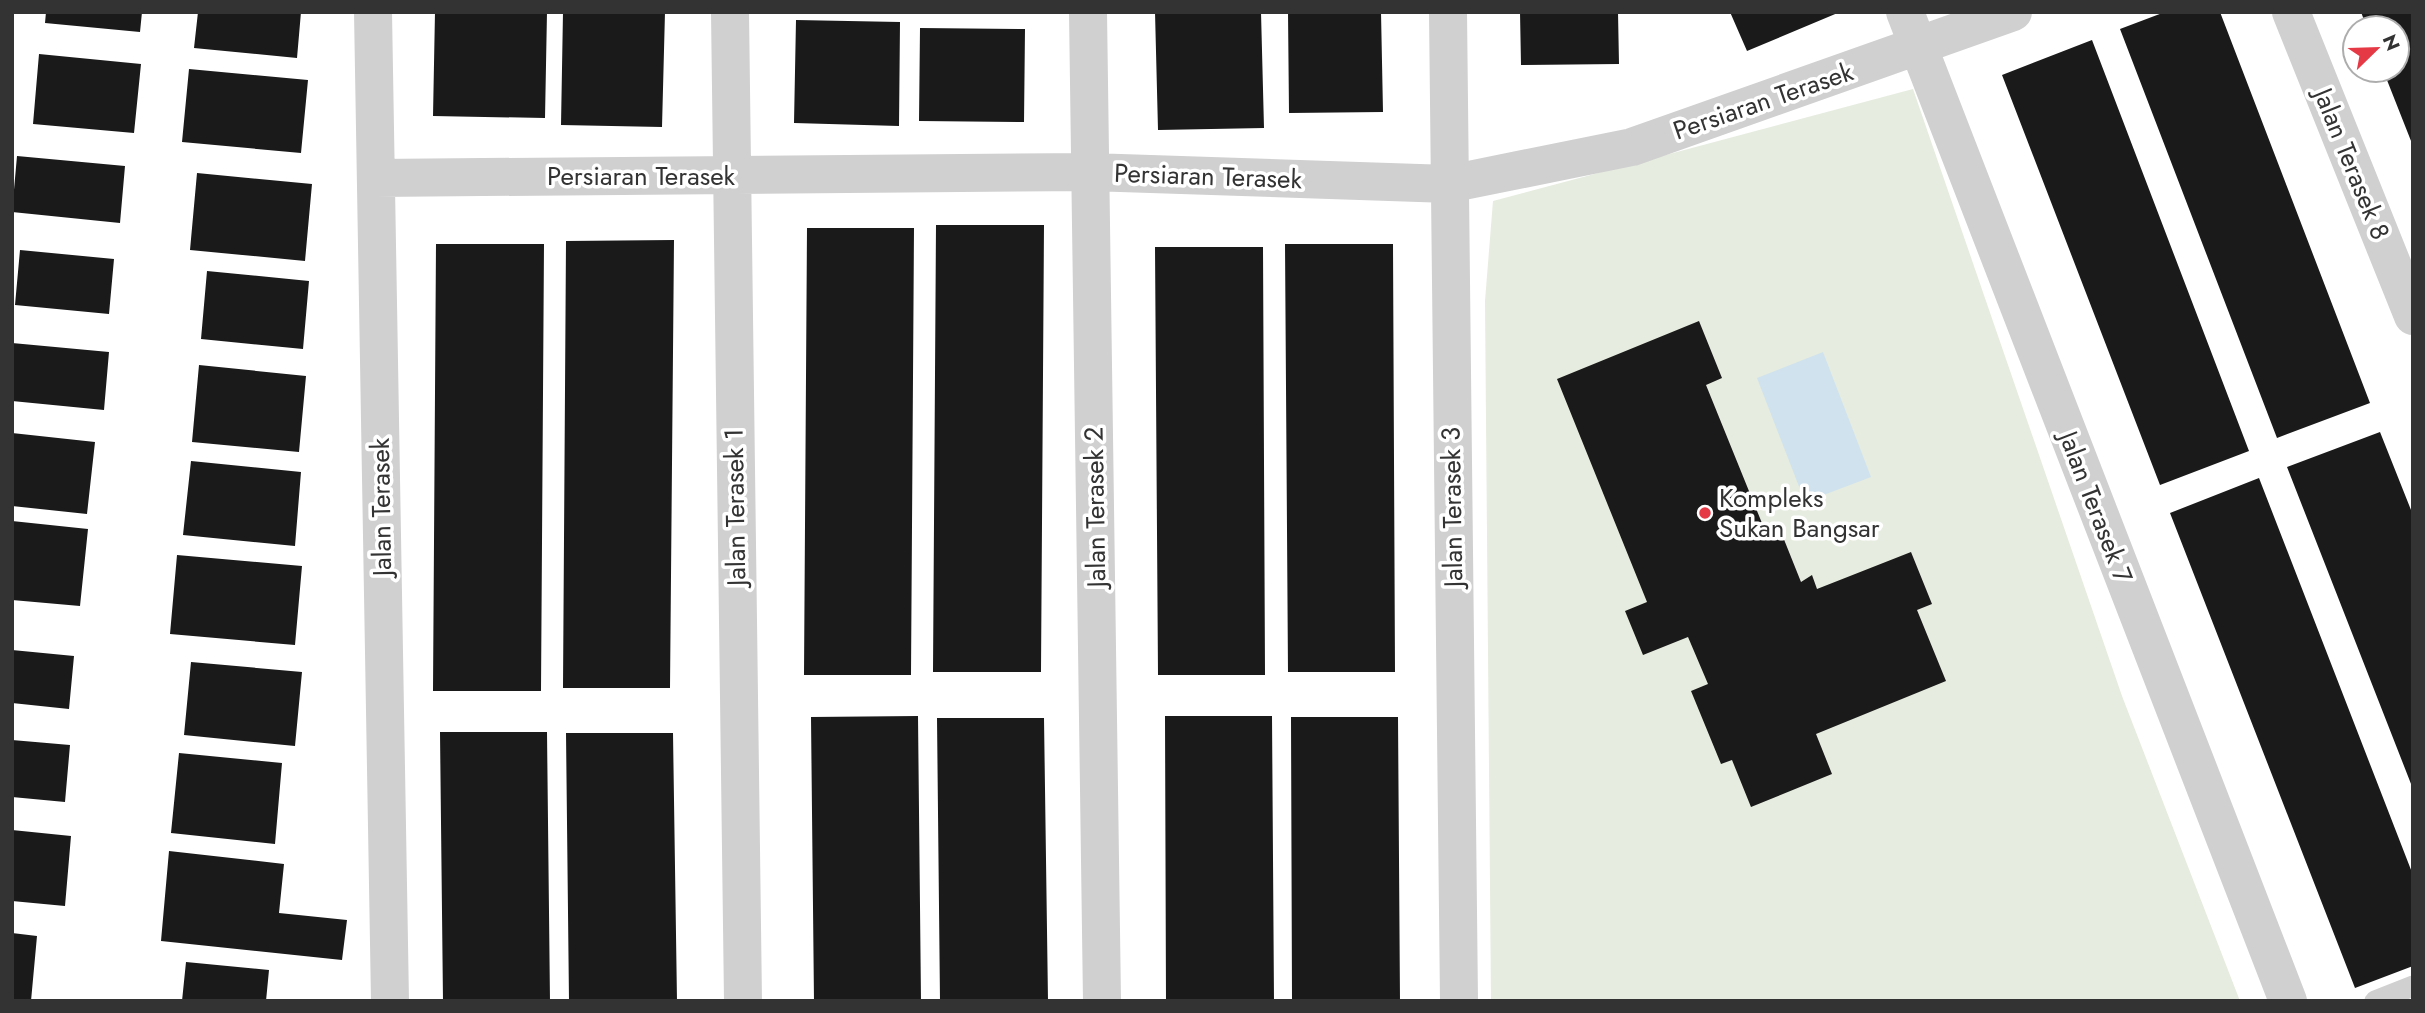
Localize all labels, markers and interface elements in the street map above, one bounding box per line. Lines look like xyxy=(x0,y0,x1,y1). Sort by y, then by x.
north arrow xyxy=(2341,14,2411,84)
text: N xyxy=(2376,30,2407,55)
street label: Persiaran Terasek xyxy=(1668,52,1859,150)
street label: Jalan Terasek 8 xyxy=(2303,80,2400,245)
street label: Persiaran Terasek xyxy=(1113,154,1303,198)
street label: Persiaran Terasek xyxy=(547,157,736,195)
street label: Jalan Terasek 7 xyxy=(2049,423,2142,589)
street label: Jalan Terasek 2 xyxy=(1075,426,1115,591)
street label: Jalan Terasek 3 xyxy=(1432,427,1472,590)
street label: Jalan Terasek 1 xyxy=(715,428,755,589)
street label: Jalan Terasek xyxy=(361,437,401,579)
place label: Kompleks Sukan Bangsar xyxy=(1719,479,1880,547)
marker: Kompleks Sukan Bangsar xyxy=(1697,505,1713,521)

